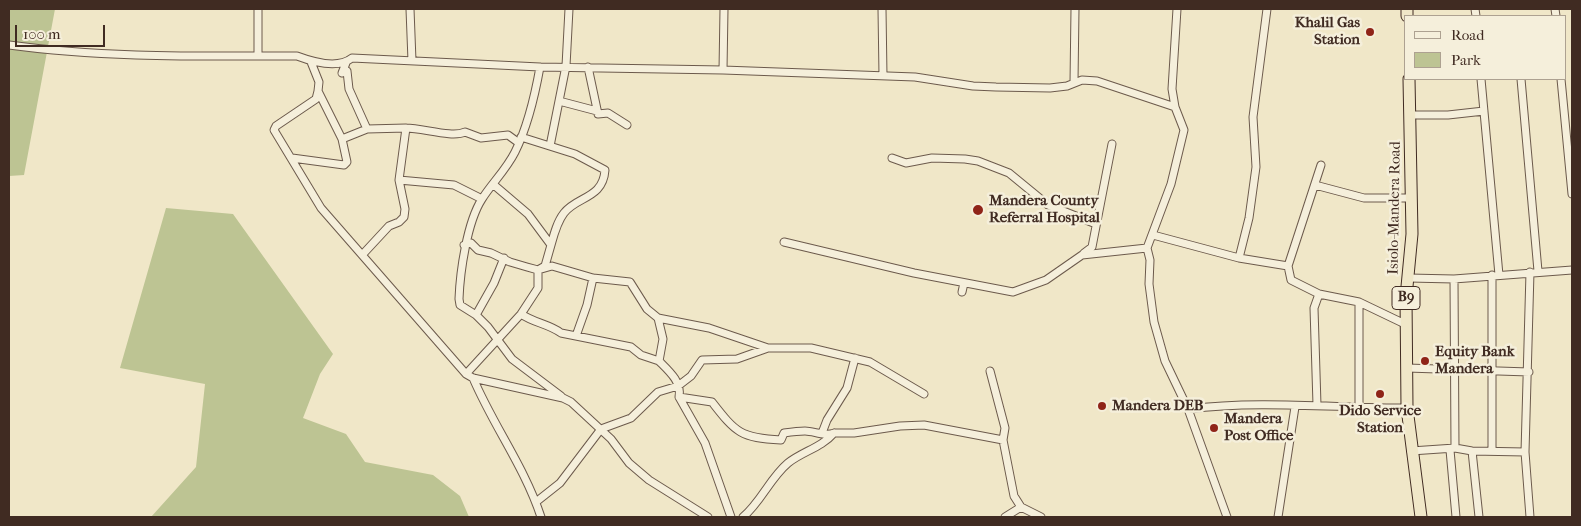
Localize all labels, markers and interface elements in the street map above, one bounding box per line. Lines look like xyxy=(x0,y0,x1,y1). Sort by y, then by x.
place label: Khalil Gas Station xyxy=(1295,14,1360,49)
scale bar xyxy=(18,15,108,47)
legend xyxy=(1404,15,1566,80)
text: 100 m xyxy=(23,25,61,43)
marker: Khalil Gas Station xyxy=(1364,26,1376,38)
text: Road xyxy=(1451,26,1484,44)
text: Park xyxy=(1451,51,1481,69)
street label: Isiolo-Mandera Road xyxy=(1385,141,1405,275)
place label: Mandera County Referral Hospital xyxy=(989,192,1100,227)
marker: Mandera County Referral Hospital xyxy=(971,203,985,217)
road number: B9 xyxy=(1392,286,1420,310)
place label: Equity Bank Mandera xyxy=(1435,343,1514,378)
marker: Equity Bank Mandera xyxy=(1419,355,1431,367)
marker: Dido Service Station xyxy=(1374,388,1386,400)
place label: Mandera DEB xyxy=(1112,397,1204,415)
marker: Mandera DEB xyxy=(1096,400,1108,412)
place label: Dido Service Station xyxy=(1339,402,1421,437)
place label: Mandera Post Office xyxy=(1224,410,1293,445)
marker: Mandera Post Office xyxy=(1208,422,1220,434)

